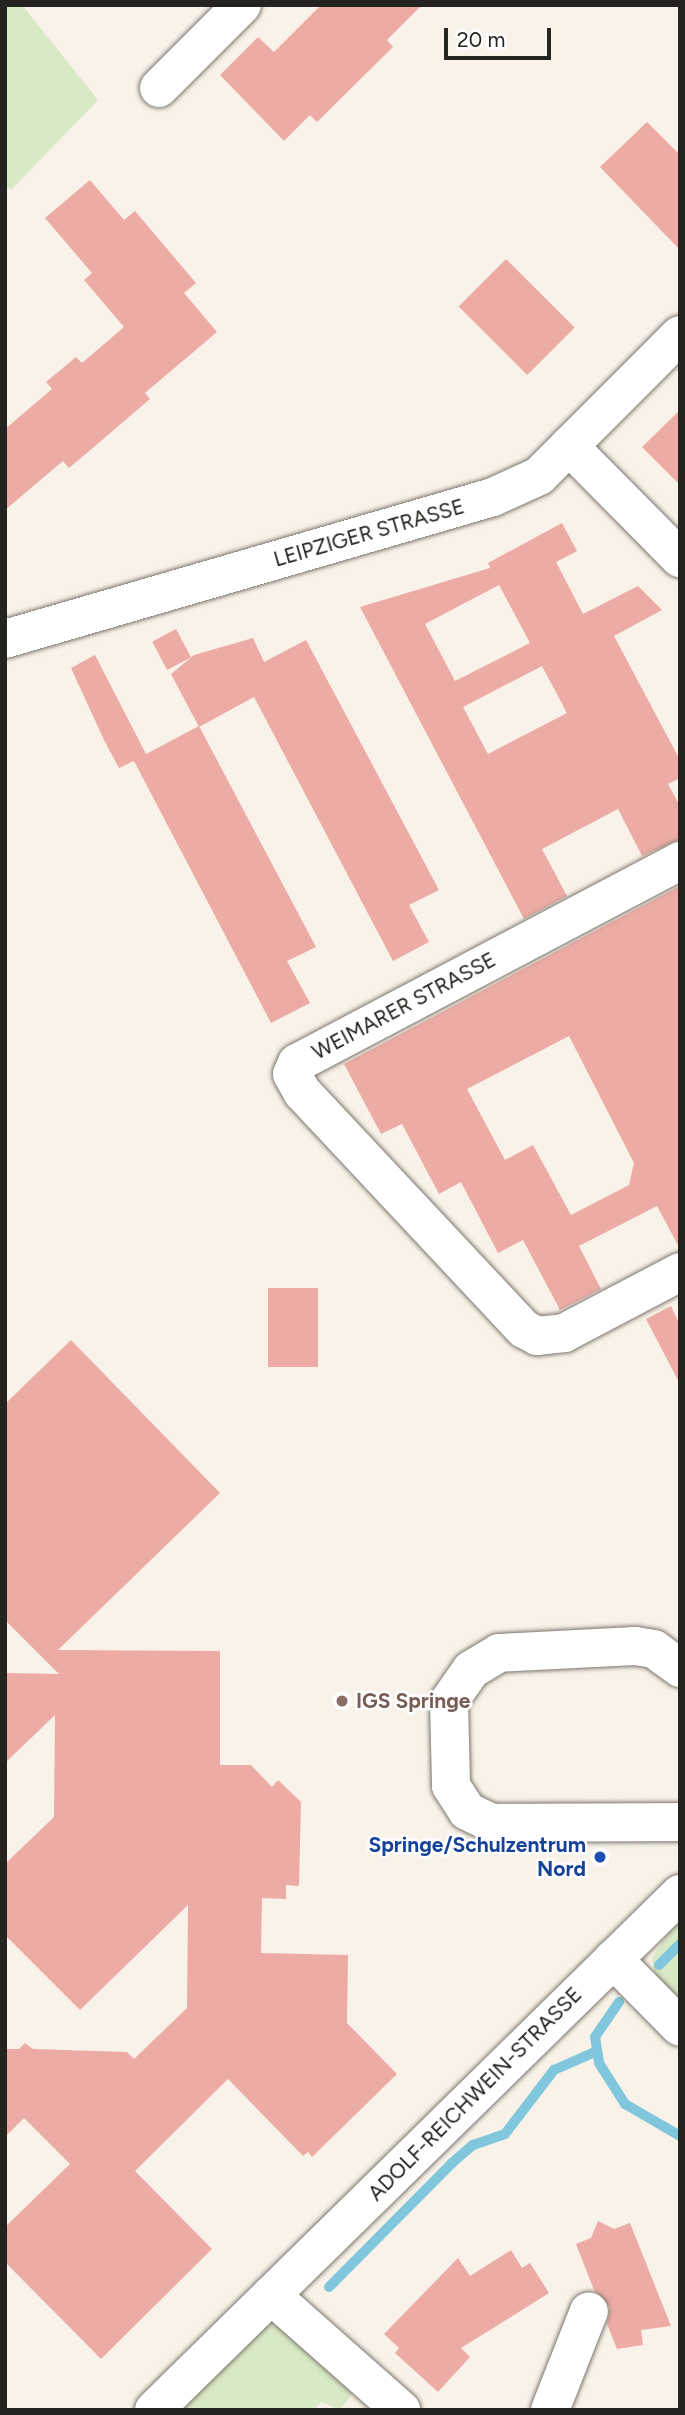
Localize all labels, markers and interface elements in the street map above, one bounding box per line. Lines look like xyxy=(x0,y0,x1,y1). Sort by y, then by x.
scale bar xyxy=(447,14,554,58)
text: 20 m xyxy=(457,27,505,52)
street label: LEIPZIGER STRASSE xyxy=(271,494,467,572)
street label: WEIMARER STRASSE xyxy=(308,947,500,1065)
place label: IGS Springe xyxy=(356,1688,470,1714)
marker: IGS Springe xyxy=(334,1693,350,1709)
place label: Springe/Schulzentrum Nord xyxy=(368,1832,586,1882)
marker: Springe/Schulzentrum Nord xyxy=(592,1849,608,1865)
street label: ADOLF-REICHWEIN-STRASSE xyxy=(363,1982,587,2206)

